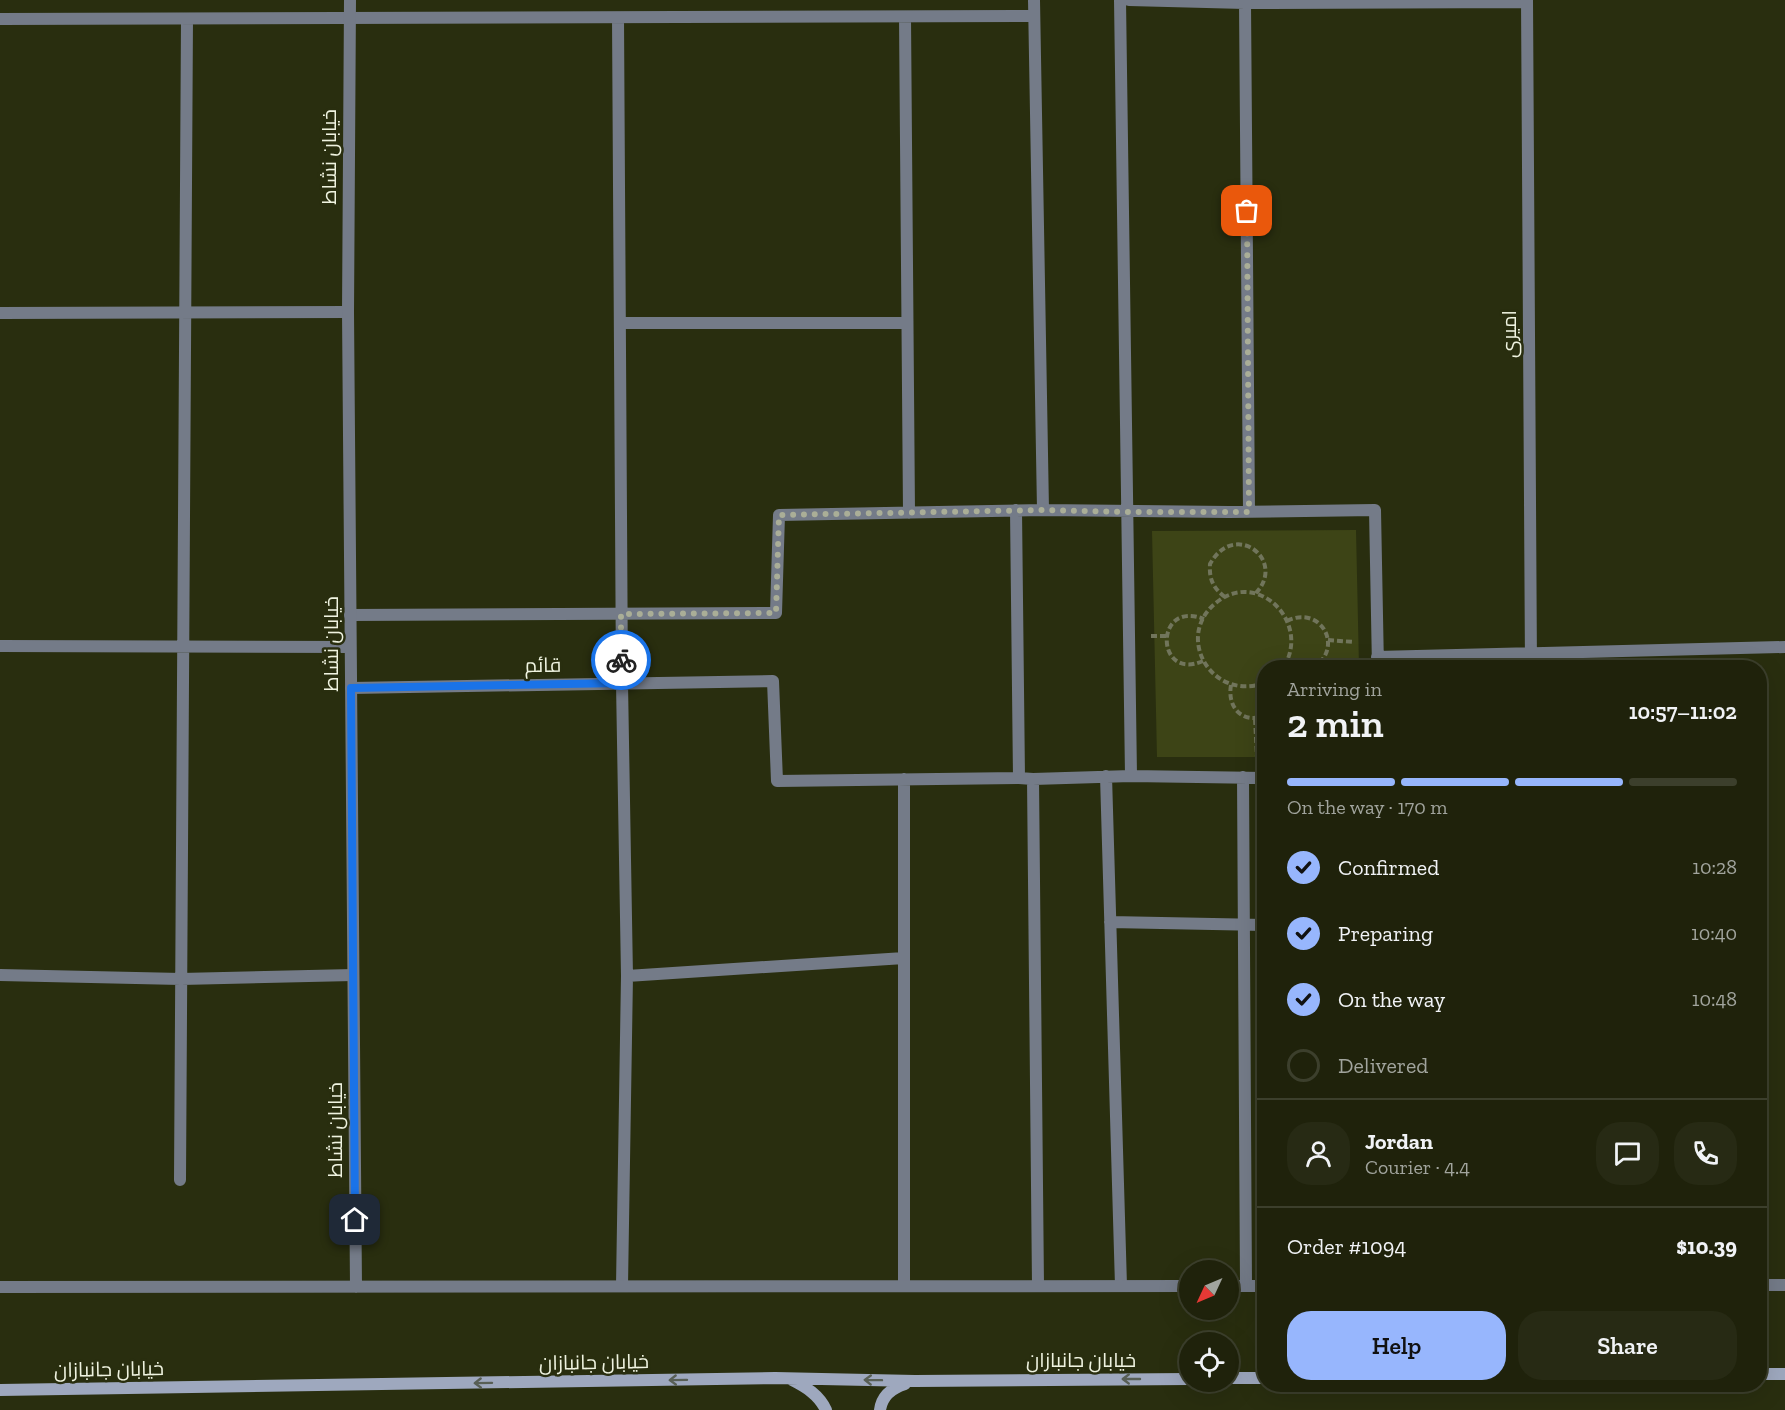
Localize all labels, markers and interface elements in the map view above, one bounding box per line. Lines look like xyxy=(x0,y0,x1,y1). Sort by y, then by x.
street label: خیابان نشاط xyxy=(317,109,342,205)
pin xyxy=(1221,185,1272,236)
icon: bag xyxy=(1230,194,1263,227)
street label: امیری xyxy=(1497,310,1522,358)
street label: خیابان نشاط xyxy=(319,596,344,692)
courier xyxy=(591,630,651,690)
icon: bike xyxy=(605,644,638,677)
street label: قائم xyxy=(525,653,562,679)
text: Arriving in xyxy=(1287,677,1382,701)
text: 10:57–11:02 xyxy=(1629,698,1737,725)
text: 2 min xyxy=(1287,700,1384,747)
text: On the way · 170 m xyxy=(1287,795,1448,819)
icon: check xyxy=(1287,851,1320,884)
text: Confirmed xyxy=(1338,854,1439,881)
text: 10:28 xyxy=(1692,855,1737,879)
icon: check xyxy=(1287,917,1320,950)
text: Preparing xyxy=(1338,920,1433,947)
text: 10:40 xyxy=(1691,921,1737,945)
icon: check xyxy=(1287,983,1320,1016)
text: On the way xyxy=(1338,986,1445,1013)
text: 10:48 xyxy=(1692,987,1737,1011)
text: Delivered xyxy=(1338,1052,1428,1079)
street label: خیابان نشاط xyxy=(323,1082,348,1178)
button: person xyxy=(1287,1122,1350,1185)
button: chat xyxy=(1596,1122,1659,1185)
button: phone xyxy=(1674,1122,1737,1185)
text: Jordan xyxy=(1365,1128,1433,1155)
text: Courier · 4.4 xyxy=(1365,1155,1470,1179)
pin xyxy=(329,1194,380,1245)
icon: home xyxy=(338,1203,371,1236)
text: Order #1094 xyxy=(1287,1233,1406,1260)
text: $10.39 xyxy=(1676,1233,1737,1260)
north arrow xyxy=(1179,1260,1239,1320)
map controls xyxy=(1179,1260,1239,1392)
button: Help xyxy=(1287,1311,1506,1380)
button: Share xyxy=(1518,1311,1737,1380)
button: locate xyxy=(1179,1332,1239,1392)
street label: خیابان جانبازان xyxy=(1026,1348,1136,1373)
street label: خیابان جانبازان xyxy=(539,1349,649,1376)
street label: خیابان جانبازان xyxy=(54,1356,164,1383)
one-way arrow xyxy=(1122,1373,1142,1385)
one-way arrow xyxy=(669,1374,689,1386)
one-way arrow xyxy=(864,1374,884,1386)
one-way arrow xyxy=(474,1377,494,1389)

